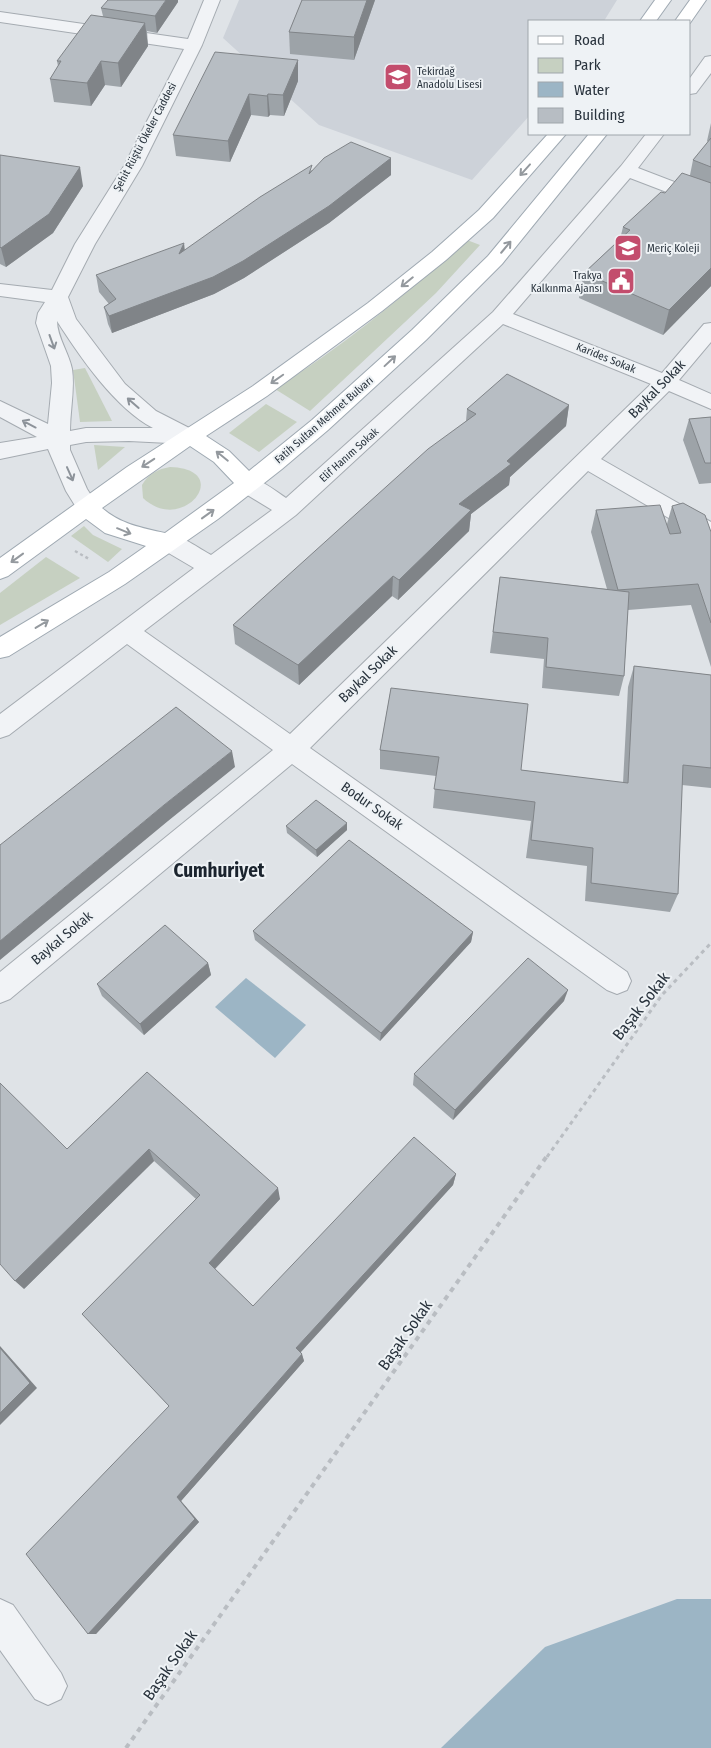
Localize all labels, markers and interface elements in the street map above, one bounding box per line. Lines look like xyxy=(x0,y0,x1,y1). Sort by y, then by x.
legend xyxy=(528,20,691,135)
text: Road xyxy=(574,31,605,49)
text: Park xyxy=(574,56,601,74)
school or university icon: Tekirdağ Anadolu Lisesi xyxy=(383,62,413,92)
place label: Tekirdağ Anadolu Lisesi xyxy=(417,65,482,91)
street label: Şehit Rüştü Ökeler Caddesi xyxy=(111,80,179,194)
text: Water xyxy=(574,81,610,99)
text: Building xyxy=(574,106,625,124)
one-way arrow xyxy=(519,164,531,177)
school or university icon: Meriç Koleji xyxy=(613,233,643,263)
one-way arrow xyxy=(501,241,512,254)
place label: Meriç Koleji xyxy=(647,242,700,255)
public building icon: Trakya Kalkınma Ajansı xyxy=(606,266,636,296)
place label: Trakya Kalkınma Ajansı xyxy=(531,269,602,295)
one-way arrow xyxy=(401,276,414,287)
one-way arrow xyxy=(48,334,58,350)
street label: Karides Sokak xyxy=(574,340,638,376)
one-way arrow xyxy=(384,355,397,367)
street label: Baykal Sokak xyxy=(625,356,689,422)
one-way arrow xyxy=(270,374,284,384)
street label: Fatih Sultan Mehmet Bulvarı xyxy=(272,374,376,466)
one-way arrow xyxy=(126,397,139,408)
one-way arrow xyxy=(23,418,37,428)
street label: Elif Hanım Sokak xyxy=(317,424,382,485)
one-way arrow xyxy=(216,450,229,461)
one-way arrow xyxy=(142,459,156,469)
one-way arrow xyxy=(65,466,75,481)
one-way arrow xyxy=(201,509,215,519)
one-way arrow xyxy=(116,527,131,536)
one-way arrow xyxy=(10,553,24,563)
one-way arrow xyxy=(34,619,48,629)
street label: Baykal Sokak xyxy=(335,642,401,706)
street label: Bodur Sokak xyxy=(338,778,407,834)
district label: Cumhuriyet xyxy=(174,859,265,882)
street label: Baykal Sokak xyxy=(28,907,96,968)
street label: Başak Sokak xyxy=(609,968,674,1044)
street label: Başak Sokak xyxy=(374,1296,436,1374)
street label: Başak Sokak xyxy=(139,1626,201,1704)

